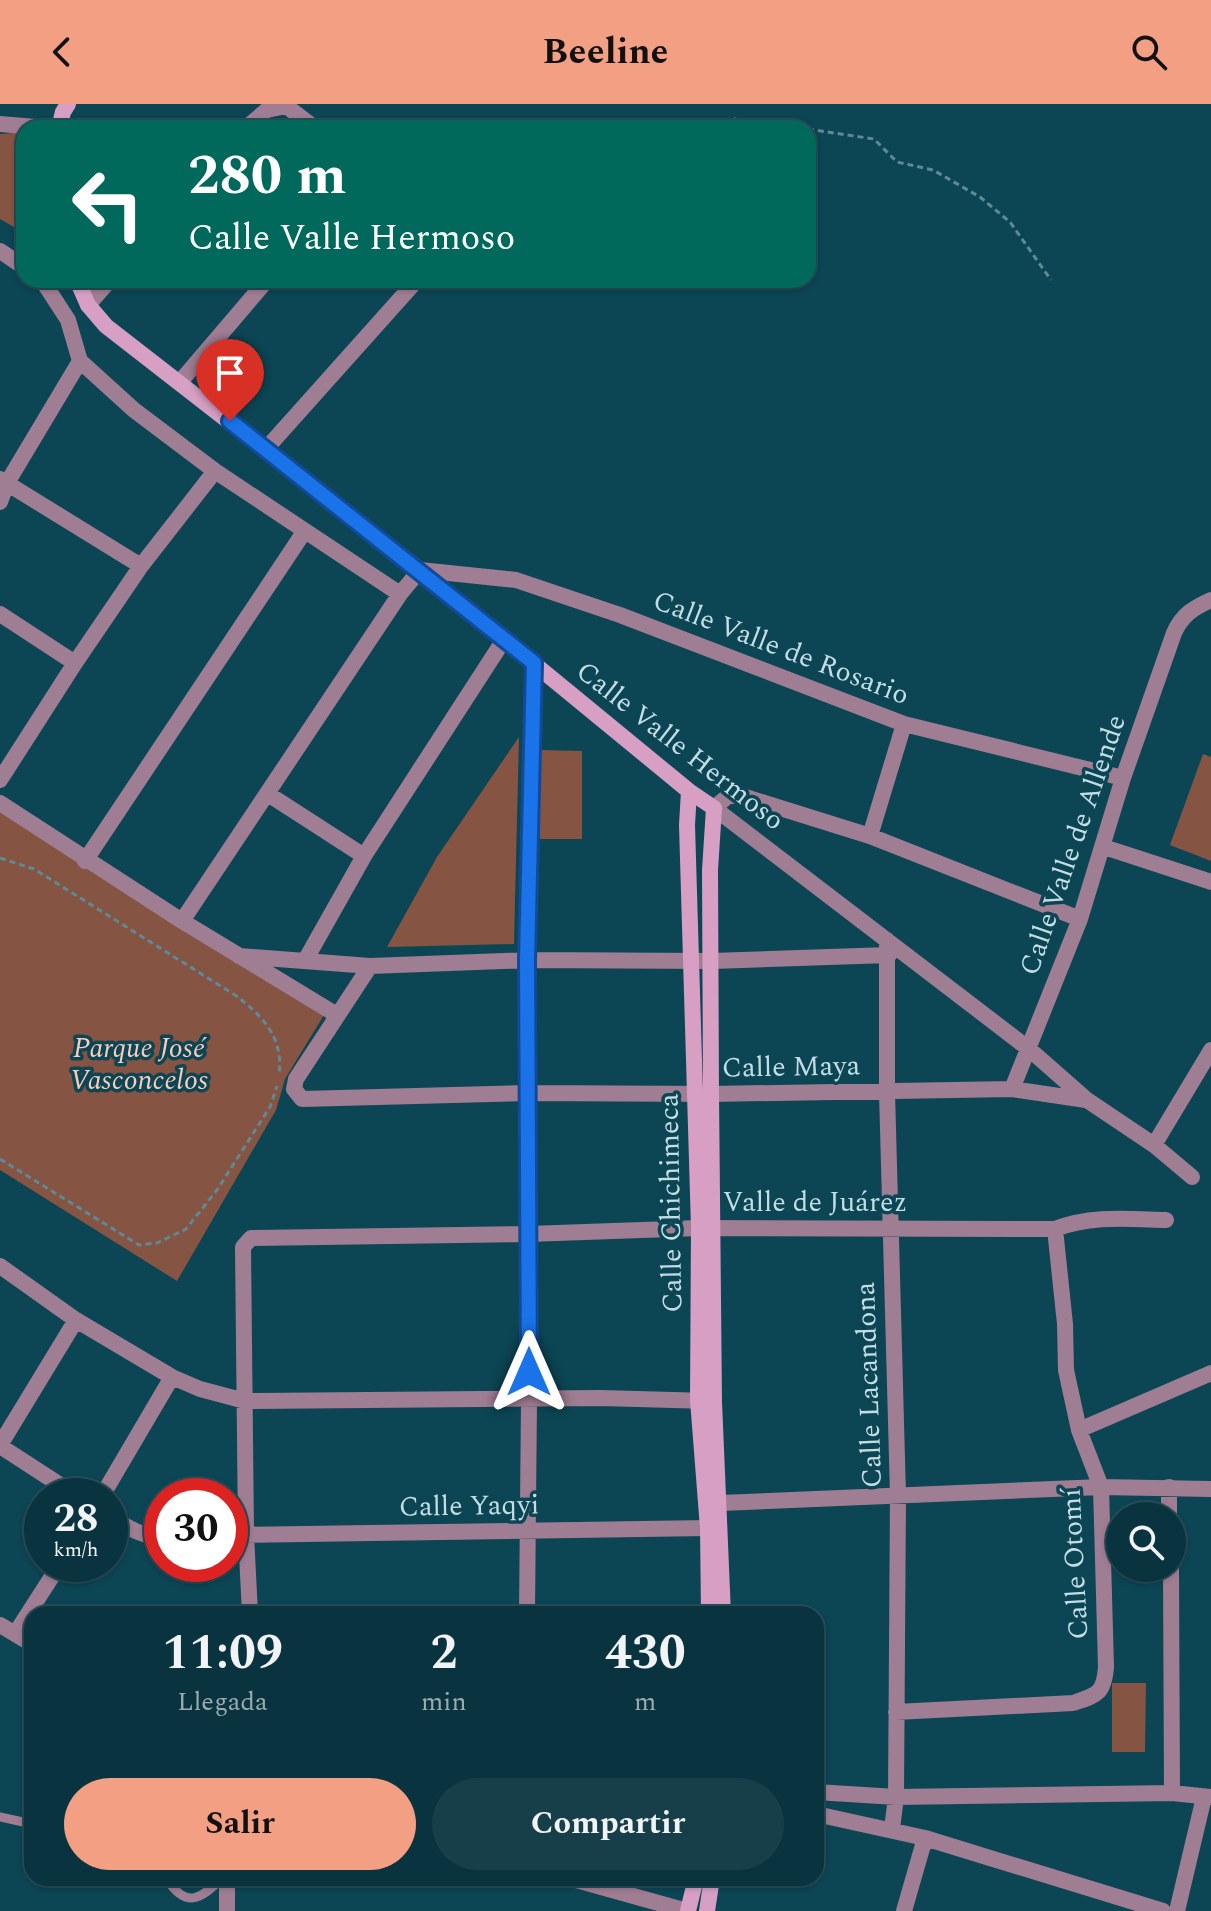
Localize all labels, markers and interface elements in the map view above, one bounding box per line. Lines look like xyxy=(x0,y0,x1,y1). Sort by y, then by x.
text: Beeline xyxy=(543,25,668,80)
icon: back xyxy=(40,30,84,74)
icon: search xyxy=(1127,30,1171,74)
text: 280 m xyxy=(188,134,347,219)
icon: left xyxy=(56,152,160,256)
text: Calle Valle Hermoso xyxy=(188,211,515,266)
pin xyxy=(196,339,264,421)
icon: arrive xyxy=(208,351,252,395)
street label: Calle Valle de Rosario xyxy=(647,579,915,717)
street label: Calle Valle Hermoso xyxy=(566,651,794,841)
street label: Calle Valle de Allende xyxy=(1008,709,1138,981)
park label: Parque José Vasconcelos xyxy=(70,1027,208,1102)
street label: Calle Maya xyxy=(721,1044,861,1090)
street label: Calle Chichimeca xyxy=(648,1093,694,1313)
street label: Valle de Juárez xyxy=(723,1181,907,1224)
street label: Calle Lacandona xyxy=(844,1281,894,1489)
position arrow xyxy=(487,1330,571,1414)
speed limit sign: 30 xyxy=(144,1478,248,1582)
street label: Calle Yaqyi xyxy=(398,1483,540,1529)
street label: Calle Otomí xyxy=(1050,1486,1100,1641)
text: 28 xyxy=(54,1489,98,1550)
map controls xyxy=(1106,1502,1186,1582)
button: search xyxy=(1106,1502,1186,1582)
text: km/h xyxy=(54,1535,99,1565)
text: 11:09 xyxy=(162,1617,283,1690)
text: 2 xyxy=(430,1617,457,1690)
text: 430 xyxy=(605,1617,686,1690)
text: Llegada xyxy=(177,1682,268,1722)
text: min xyxy=(421,1682,467,1722)
text: m xyxy=(634,1682,656,1722)
button: Salir xyxy=(64,1778,416,1870)
button: Compartir xyxy=(432,1778,784,1870)

